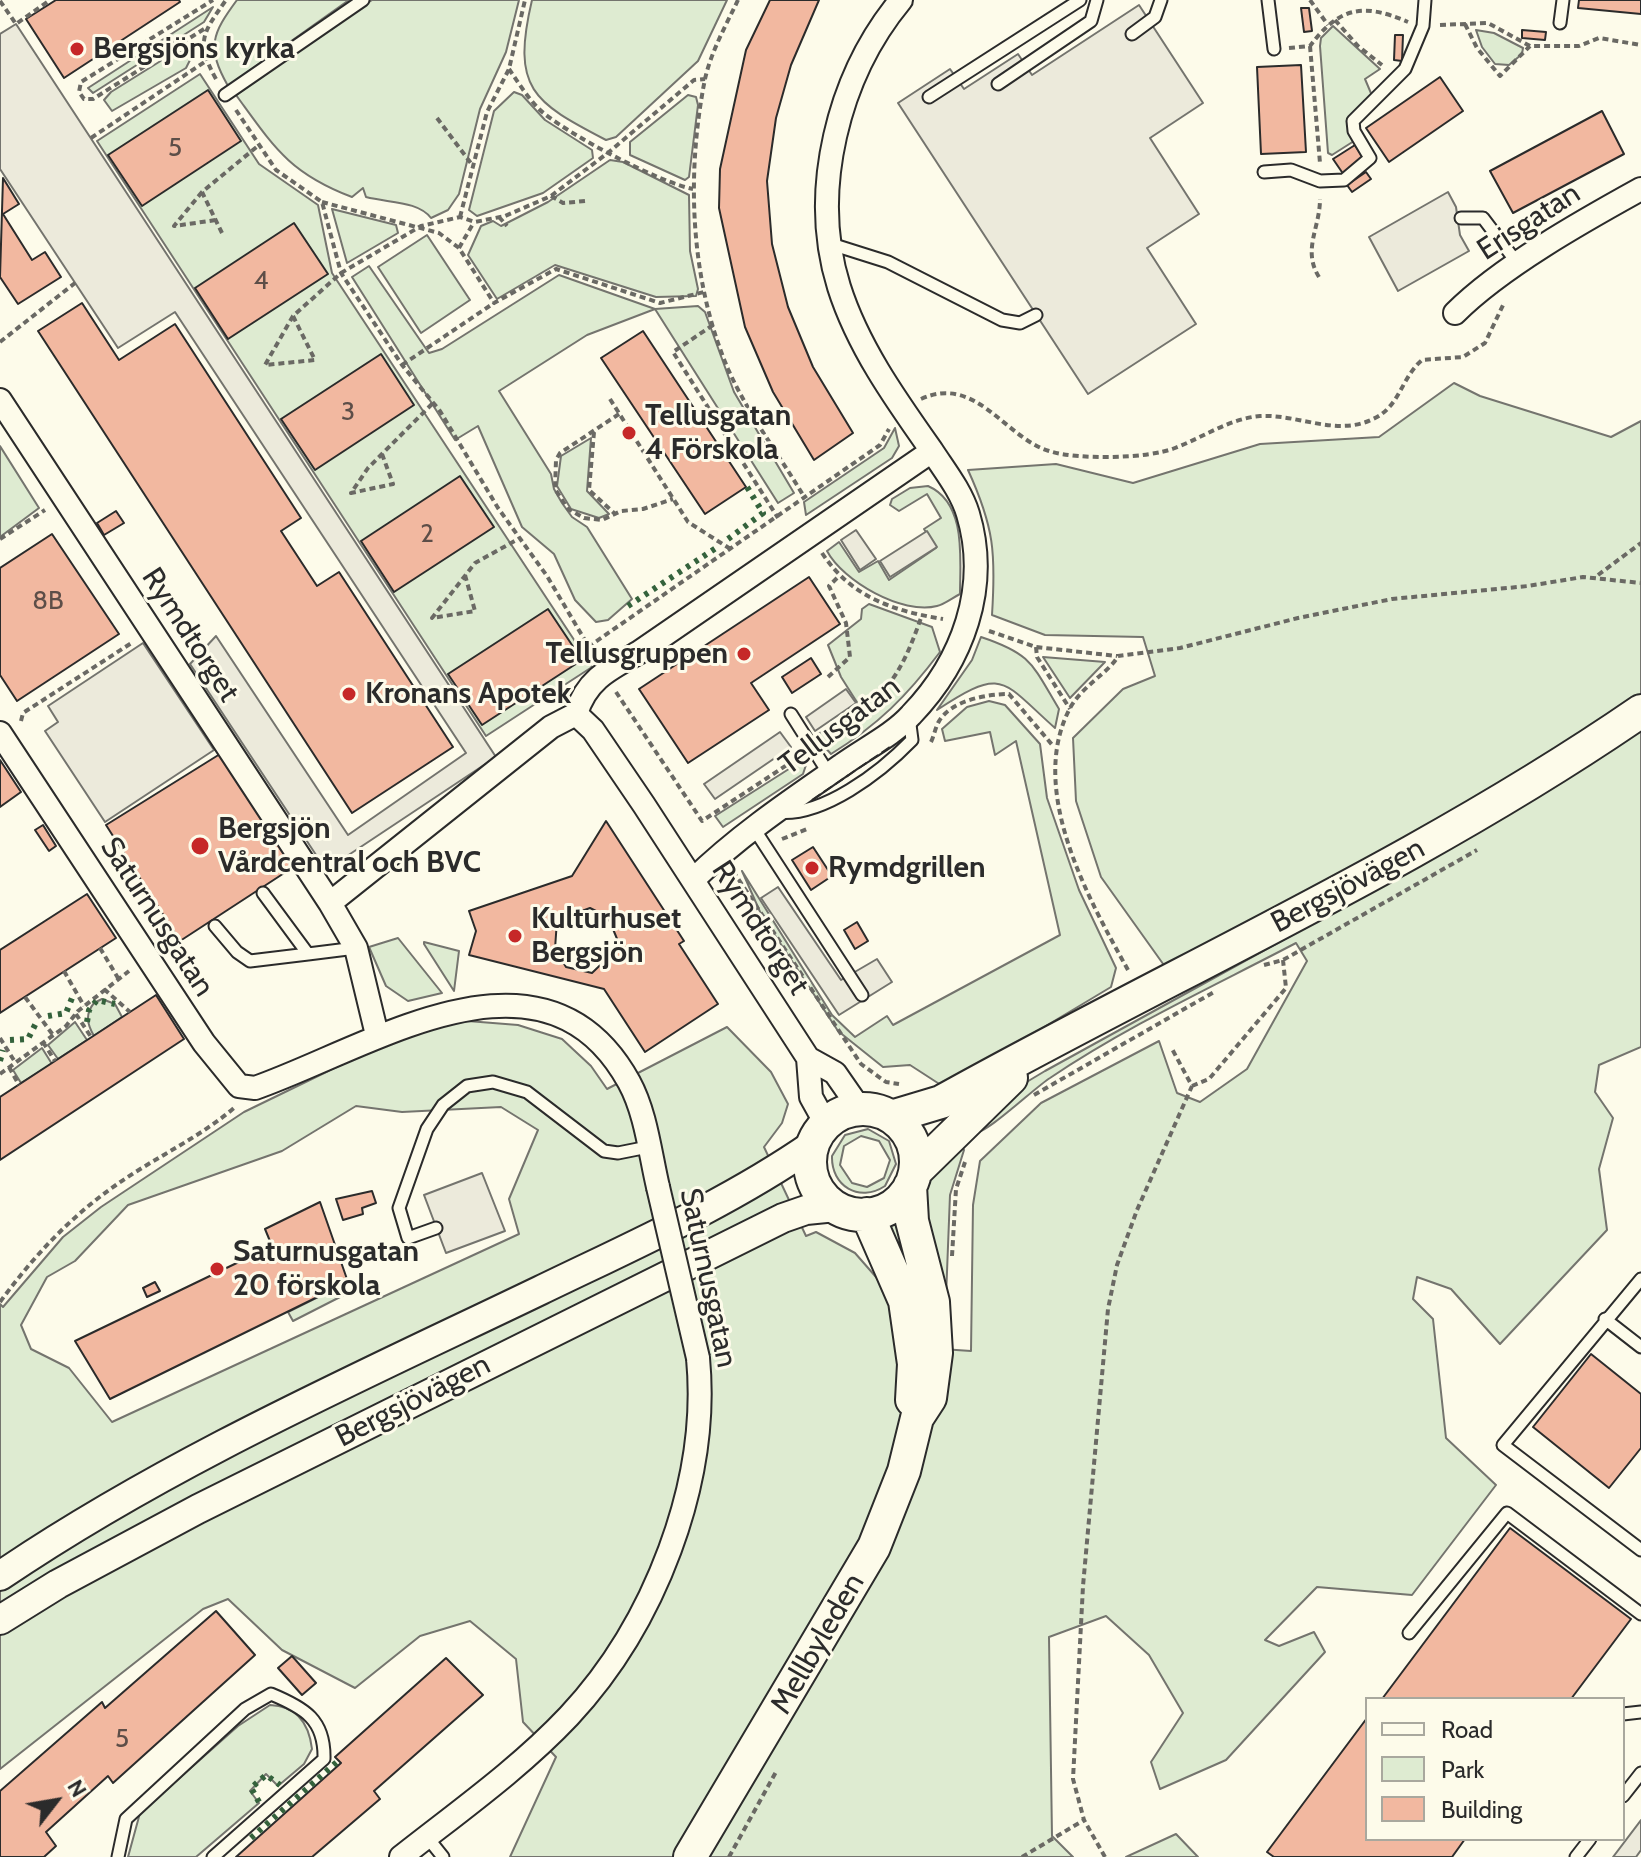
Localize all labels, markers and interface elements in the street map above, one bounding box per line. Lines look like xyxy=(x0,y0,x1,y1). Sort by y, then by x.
place label: Bergsjöns kyrka xyxy=(93,31,295,67)
marker: Bergsjöns kyrka xyxy=(68,40,86,58)
house number: 5 xyxy=(168,132,182,164)
street label: Erisgatan xyxy=(1471,176,1587,268)
house number: 4 xyxy=(253,265,269,297)
house number: 3 xyxy=(341,396,355,428)
place label: Tellusgatan 4 Förskola xyxy=(645,398,791,468)
marker: Tellusgatan 4 Förskola xyxy=(620,424,638,442)
house number: 2 xyxy=(420,518,434,550)
street label: Rymdtorget xyxy=(133,561,247,709)
house number: 8B xyxy=(32,585,64,617)
place label: Tellusgruppen xyxy=(545,636,728,672)
marker: Tellusgruppen xyxy=(735,645,753,663)
street label: Tellusgatan xyxy=(773,669,907,783)
place label: Kronans Apotek xyxy=(365,676,571,712)
marker: Kronans Apotek xyxy=(340,685,358,703)
place label: Bergsjön Vårdcentral och BVC xyxy=(218,811,481,882)
street label: Saturnusgatan xyxy=(92,831,222,1003)
street label: Bergsjövägen xyxy=(1265,831,1431,941)
marker: Bergsjön Vårdcentral och BVC xyxy=(189,835,211,857)
place label: Rymdgrillen xyxy=(828,850,986,886)
street label: Rymdtorget xyxy=(703,854,817,1002)
marker: Rymdgrillen xyxy=(803,859,821,877)
place label: Kulturhuset Bergsjön xyxy=(531,901,681,972)
marker: Kulturhuset Bergsjön xyxy=(506,927,524,945)
street label: Saturnusgatan xyxy=(671,1185,745,1371)
place label: Saturnusgatan 20 förskola xyxy=(233,1234,419,1304)
marker: Saturnusgatan 20 förskola xyxy=(208,1260,226,1278)
street label: Bergsjövägen xyxy=(330,1347,496,1455)
street label: Mellbyleden xyxy=(763,1567,873,1721)
legend xyxy=(1365,1697,1625,1841)
text: Road xyxy=(1441,1715,1493,1744)
house number: 5 xyxy=(115,1723,129,1755)
text: Park xyxy=(1441,1755,1484,1784)
north arrow xyxy=(16,1761,96,1841)
text: N xyxy=(61,1775,93,1802)
text: Building xyxy=(1441,1795,1522,1824)

